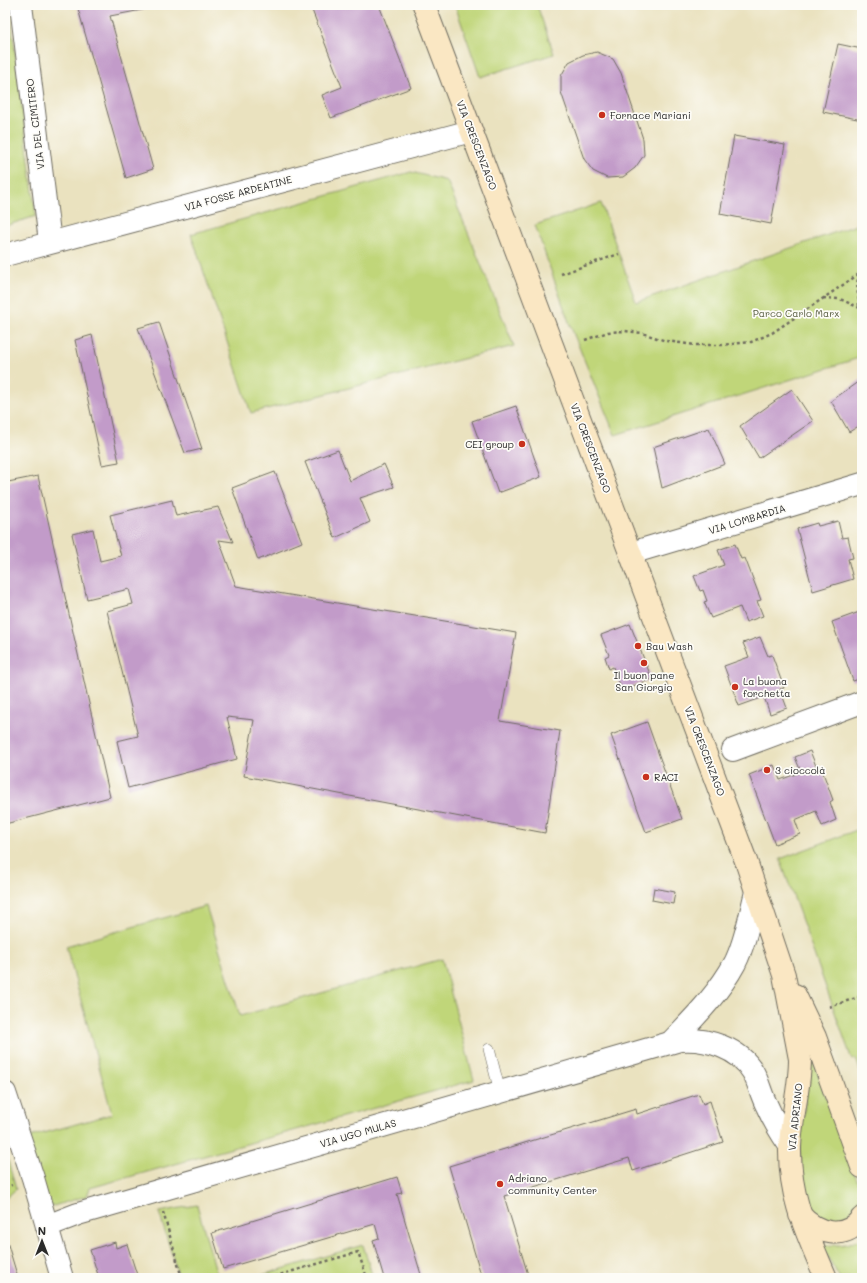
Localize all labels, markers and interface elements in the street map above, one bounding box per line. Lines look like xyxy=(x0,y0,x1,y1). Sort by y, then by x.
street label: VIA DEL CIMITERO xyxy=(22,78,48,170)
street label: VIA CRESCENZAGO xyxy=(453,98,501,192)
place label: Fornace Mariani xyxy=(610,108,691,122)
marker: Fornace Mariani xyxy=(597,110,607,120)
street label: VIA FOSSE ARDEATINE xyxy=(183,172,293,214)
park label: Parco Carlo Marx xyxy=(753,306,839,320)
street label: VIA CRESCENZAGO xyxy=(567,401,615,495)
place label: CEI group xyxy=(465,437,514,451)
marker: CEI group xyxy=(517,439,527,449)
street label: VIA LOMBARDIA xyxy=(707,501,787,537)
place label: Bau Wash xyxy=(646,639,693,653)
marker: Bau Wash xyxy=(633,641,643,651)
marker: Il buon pane San Giorgio xyxy=(639,658,649,668)
place label: Il buon pane San Giorgio xyxy=(614,668,674,694)
place label: La buona forchetta xyxy=(743,674,791,700)
marker: La buona forchetta xyxy=(730,682,740,692)
street label: VIA CRESCENZAGO xyxy=(681,704,729,798)
place label: 3 cioccolà xyxy=(775,763,825,777)
marker: 3 cioccolà xyxy=(762,765,772,775)
place label: RACI xyxy=(654,770,679,784)
marker: RACI xyxy=(641,772,651,782)
street label: VIA ADRIANO xyxy=(784,1083,806,1151)
street label: VIA UGO MULAS xyxy=(318,1115,398,1151)
place label: Adriano community Center xyxy=(508,1171,597,1197)
marker: Adriano community Center xyxy=(495,1179,505,1189)
north arrow xyxy=(22,1221,62,1261)
text: N xyxy=(38,1223,46,1238)

